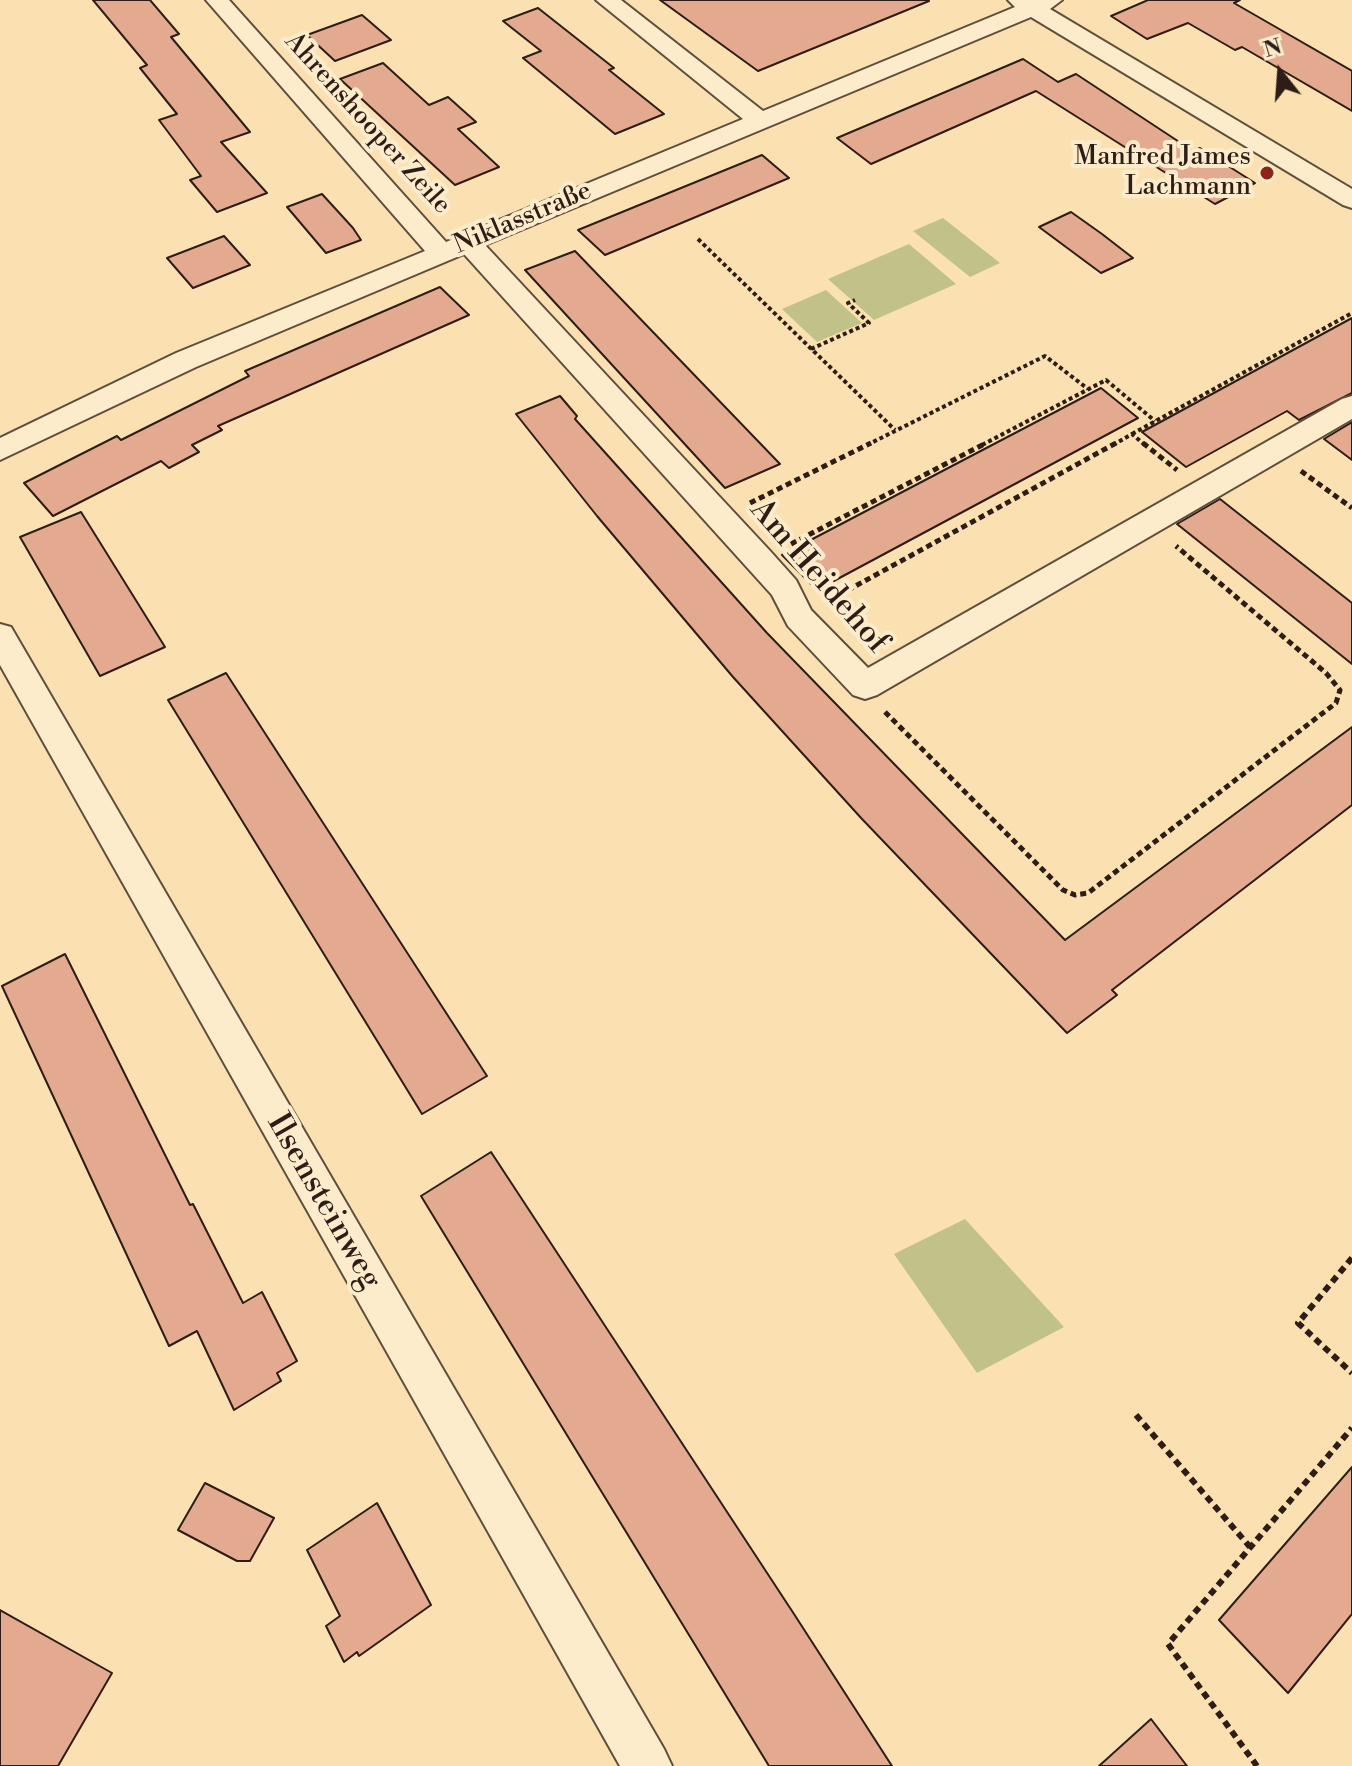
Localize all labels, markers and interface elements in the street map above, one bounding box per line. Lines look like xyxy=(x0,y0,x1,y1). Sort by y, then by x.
street label: Ahrenshooper Zeile xyxy=(277,27,457,221)
north arrow xyxy=(1240,32,1320,112)
text: N xyxy=(1261,33,1285,64)
place label: Manfred James Lachmann xyxy=(1074,142,1251,204)
marker: Manfred James Lachmann xyxy=(1258,164,1276,182)
street label: Niklasstraße xyxy=(449,176,597,262)
street label: Am Heidehof xyxy=(741,492,895,662)
street label: Ilsensteinweg xyxy=(257,1107,389,1297)

